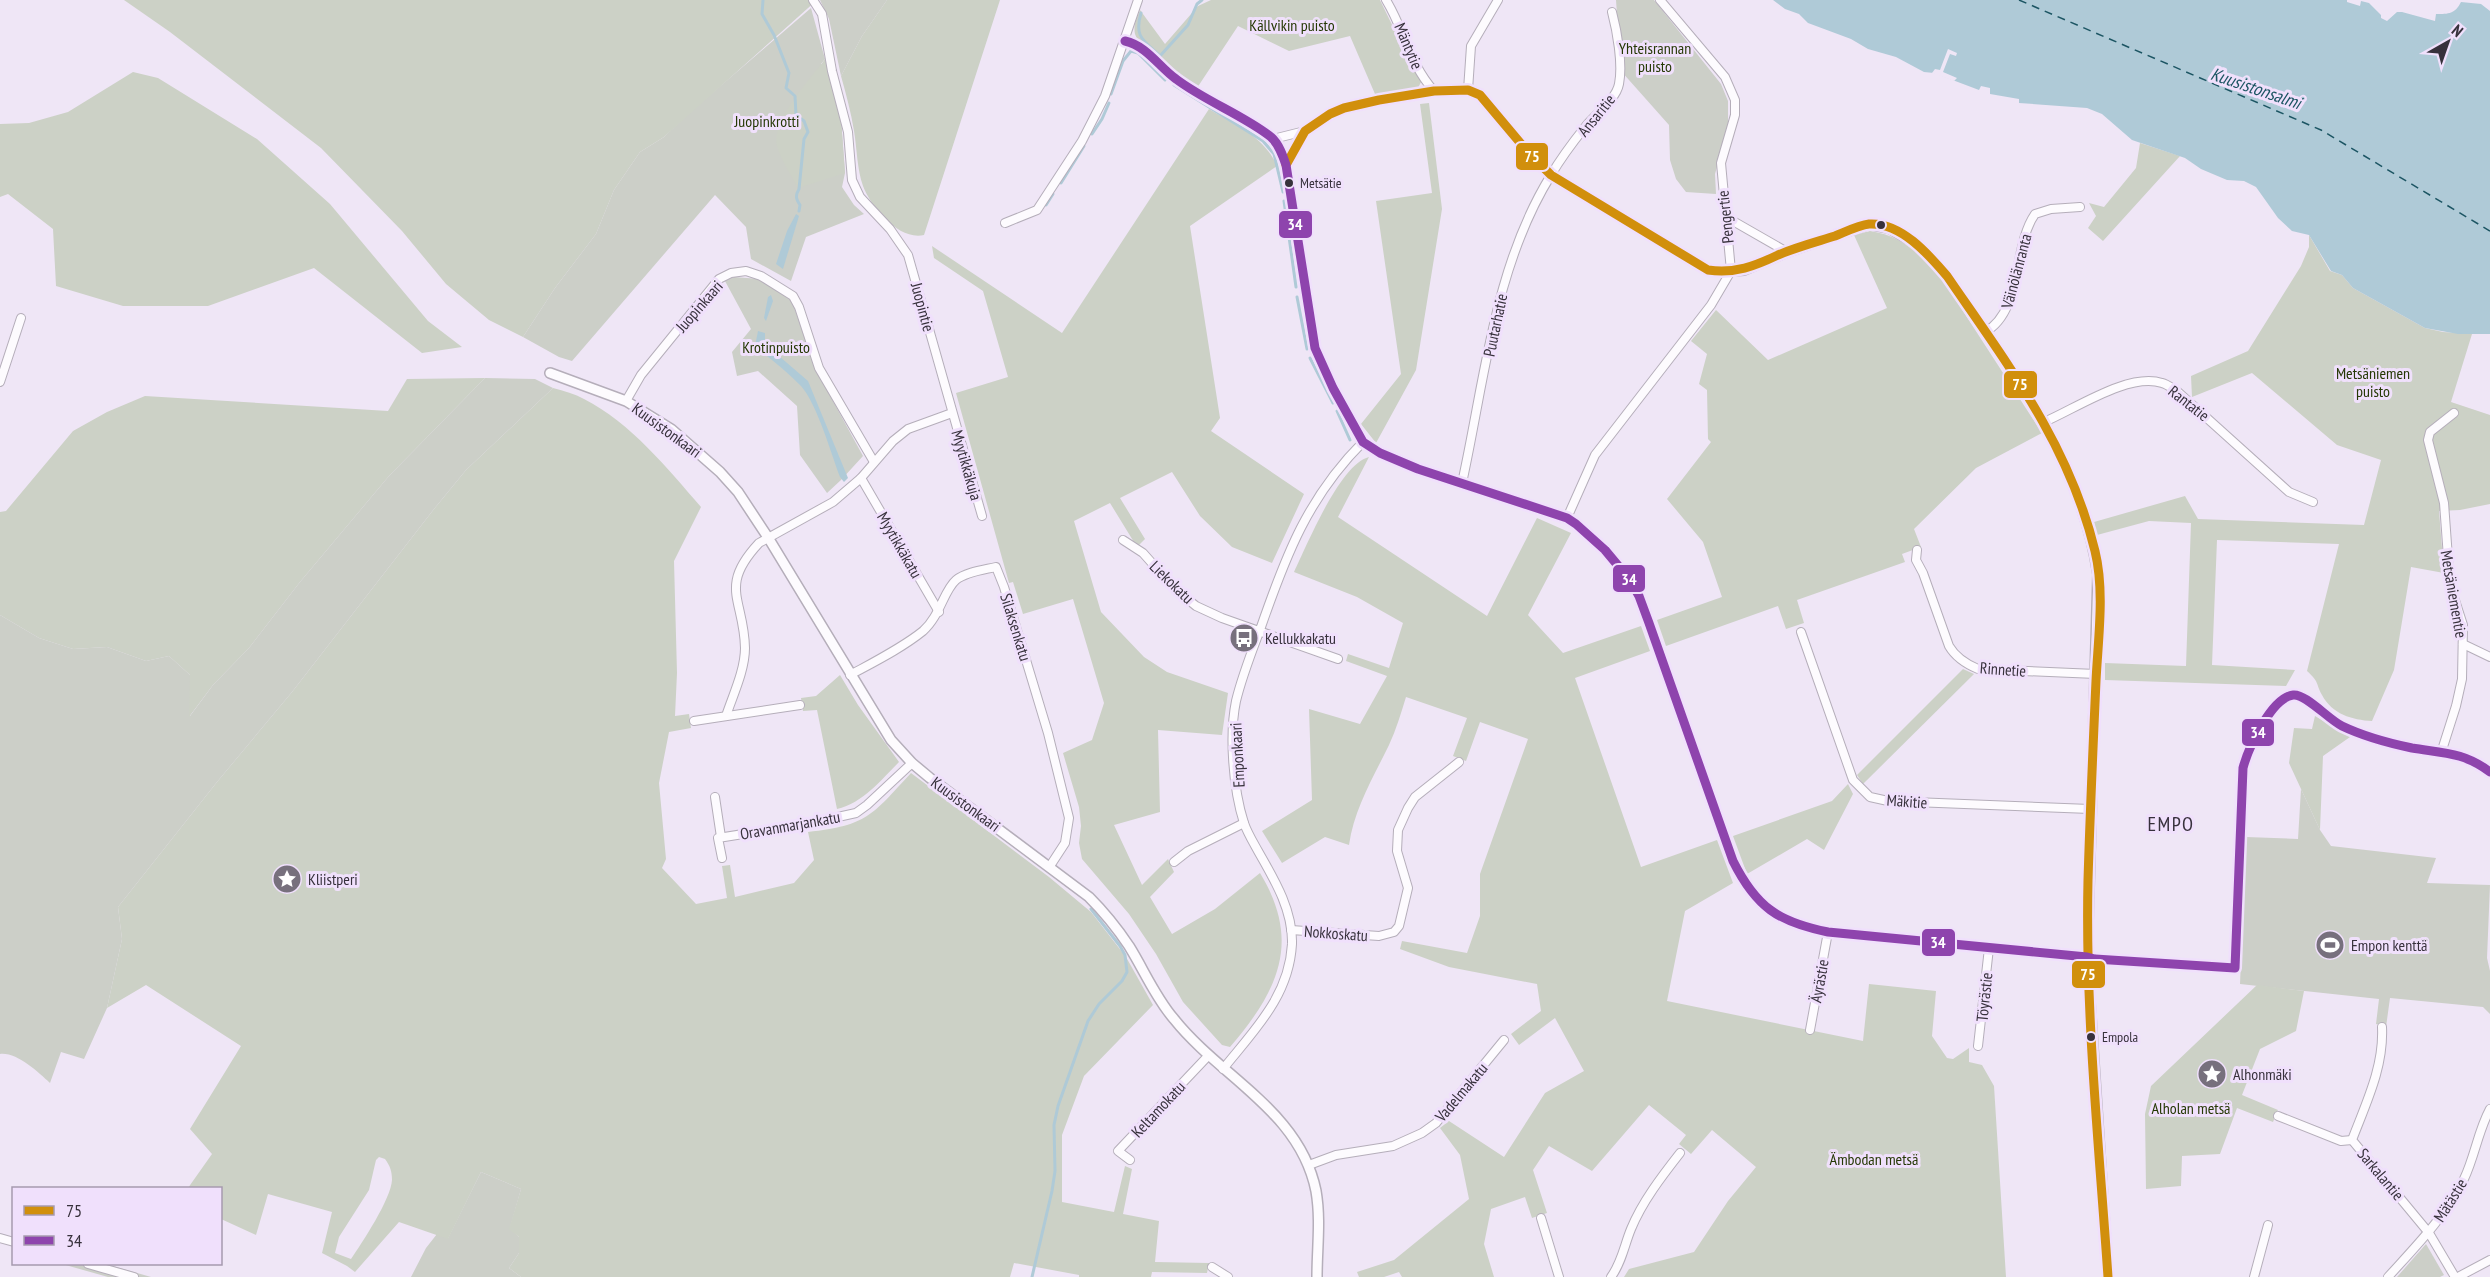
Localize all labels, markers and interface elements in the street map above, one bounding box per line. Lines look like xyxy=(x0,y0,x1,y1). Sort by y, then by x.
north arrow xyxy=(2418,12,2478,72)
park label: Källvikin puisto xyxy=(1249,15,1335,35)
street label: Mäntytie xyxy=(1390,20,1428,72)
text: N xyxy=(2448,20,2467,41)
park label: Yhteisrannan puisto xyxy=(1619,38,1691,76)
water label: Kuusistonsalmi xyxy=(2208,62,2306,115)
street label: Ansaritie xyxy=(1573,90,1619,140)
park label: Juopinkrotti xyxy=(734,111,799,131)
line badge: 75 xyxy=(1515,142,1549,171)
text: 75 xyxy=(1524,146,1540,166)
place label: Metsätie xyxy=(1300,174,1342,192)
marker: Metsätie xyxy=(1283,177,1295,189)
street label: Pengertie xyxy=(1712,190,1738,244)
line badge: 34 xyxy=(1278,210,1313,239)
text: 34 xyxy=(1287,214,1303,234)
unlabelled marker xyxy=(1875,219,1887,231)
street label: Väinölänranta xyxy=(1996,232,2036,311)
street label: Juopinkaari xyxy=(670,276,727,337)
street label: Juopintie xyxy=(907,279,939,334)
street label: Puutarhatie xyxy=(1479,292,1511,358)
park label: Krotinpuisto xyxy=(742,337,810,357)
park label: Metsäniemen puisto xyxy=(2336,363,2410,401)
line badge: 75 xyxy=(2003,370,2038,399)
text: 75 xyxy=(2012,374,2028,394)
street label: Rantatie xyxy=(2165,381,2213,425)
street label: Kuusistonkaari xyxy=(628,398,706,462)
street label: Myytikkäkuja xyxy=(947,428,987,502)
street label: Myytikkäkatu xyxy=(873,508,927,582)
street label: Metsäniementie xyxy=(2436,549,2472,639)
street label: Liekokatu xyxy=(1146,556,1198,608)
line badge: 34 xyxy=(1612,564,1646,593)
text: 34 xyxy=(1621,569,1637,589)
street label: Silaksenkatu xyxy=(996,591,1036,663)
bus stop icon: Kellukkakatu xyxy=(1228,622,1260,654)
place label: Kellukkakatu xyxy=(1265,628,1336,648)
street label: Rinnetie xyxy=(1979,657,2027,681)
line badge: 34 xyxy=(2241,718,2275,747)
street label: Emponkaari xyxy=(1225,722,1249,788)
text: 34 xyxy=(2250,722,2266,742)
street label: Kuusistonkaari xyxy=(927,772,1005,836)
street label: Mäkitie xyxy=(1886,790,1928,812)
street label: Oravanmarjankatu xyxy=(738,806,842,844)
district label: EMPO xyxy=(2147,811,2195,837)
place icon: Kliistperi xyxy=(271,863,303,895)
place label: Kliistperi xyxy=(308,869,358,889)
street label: Nokkoskatu xyxy=(1303,921,1369,945)
line badge: 34 xyxy=(1921,928,1956,957)
sports icon: Empon kenttä xyxy=(2314,929,2346,961)
text: 34 xyxy=(1930,932,1946,952)
place label: Empon kenttä xyxy=(2351,935,2427,955)
street label: Äyrästie xyxy=(1805,958,1833,1004)
line badge: 75 xyxy=(2071,960,2106,989)
text: 75 xyxy=(2080,964,2096,984)
street label: Töyrästie xyxy=(1971,971,1997,1023)
place label: Empola xyxy=(2102,1028,2138,1046)
marker: Empola xyxy=(2085,1031,2097,1043)
street label: Vadelmakatu xyxy=(1430,1058,1492,1126)
place icon: Alhonmäki xyxy=(2196,1058,2228,1090)
place label: Alhonmäki xyxy=(2233,1064,2292,1084)
street label: Keltamokatu xyxy=(1127,1077,1189,1141)
park label: Alholan metsä xyxy=(2151,1098,2231,1118)
street label: Sarkalantie xyxy=(2353,1144,2409,1204)
park label: Ämbodan metsä xyxy=(1830,1149,1918,1169)
street label: Mätästie xyxy=(2429,1175,2471,1225)
legend xyxy=(12,1187,222,1265)
text: 75 xyxy=(66,1199,82,1222)
text: 34 xyxy=(66,1229,82,1252)

